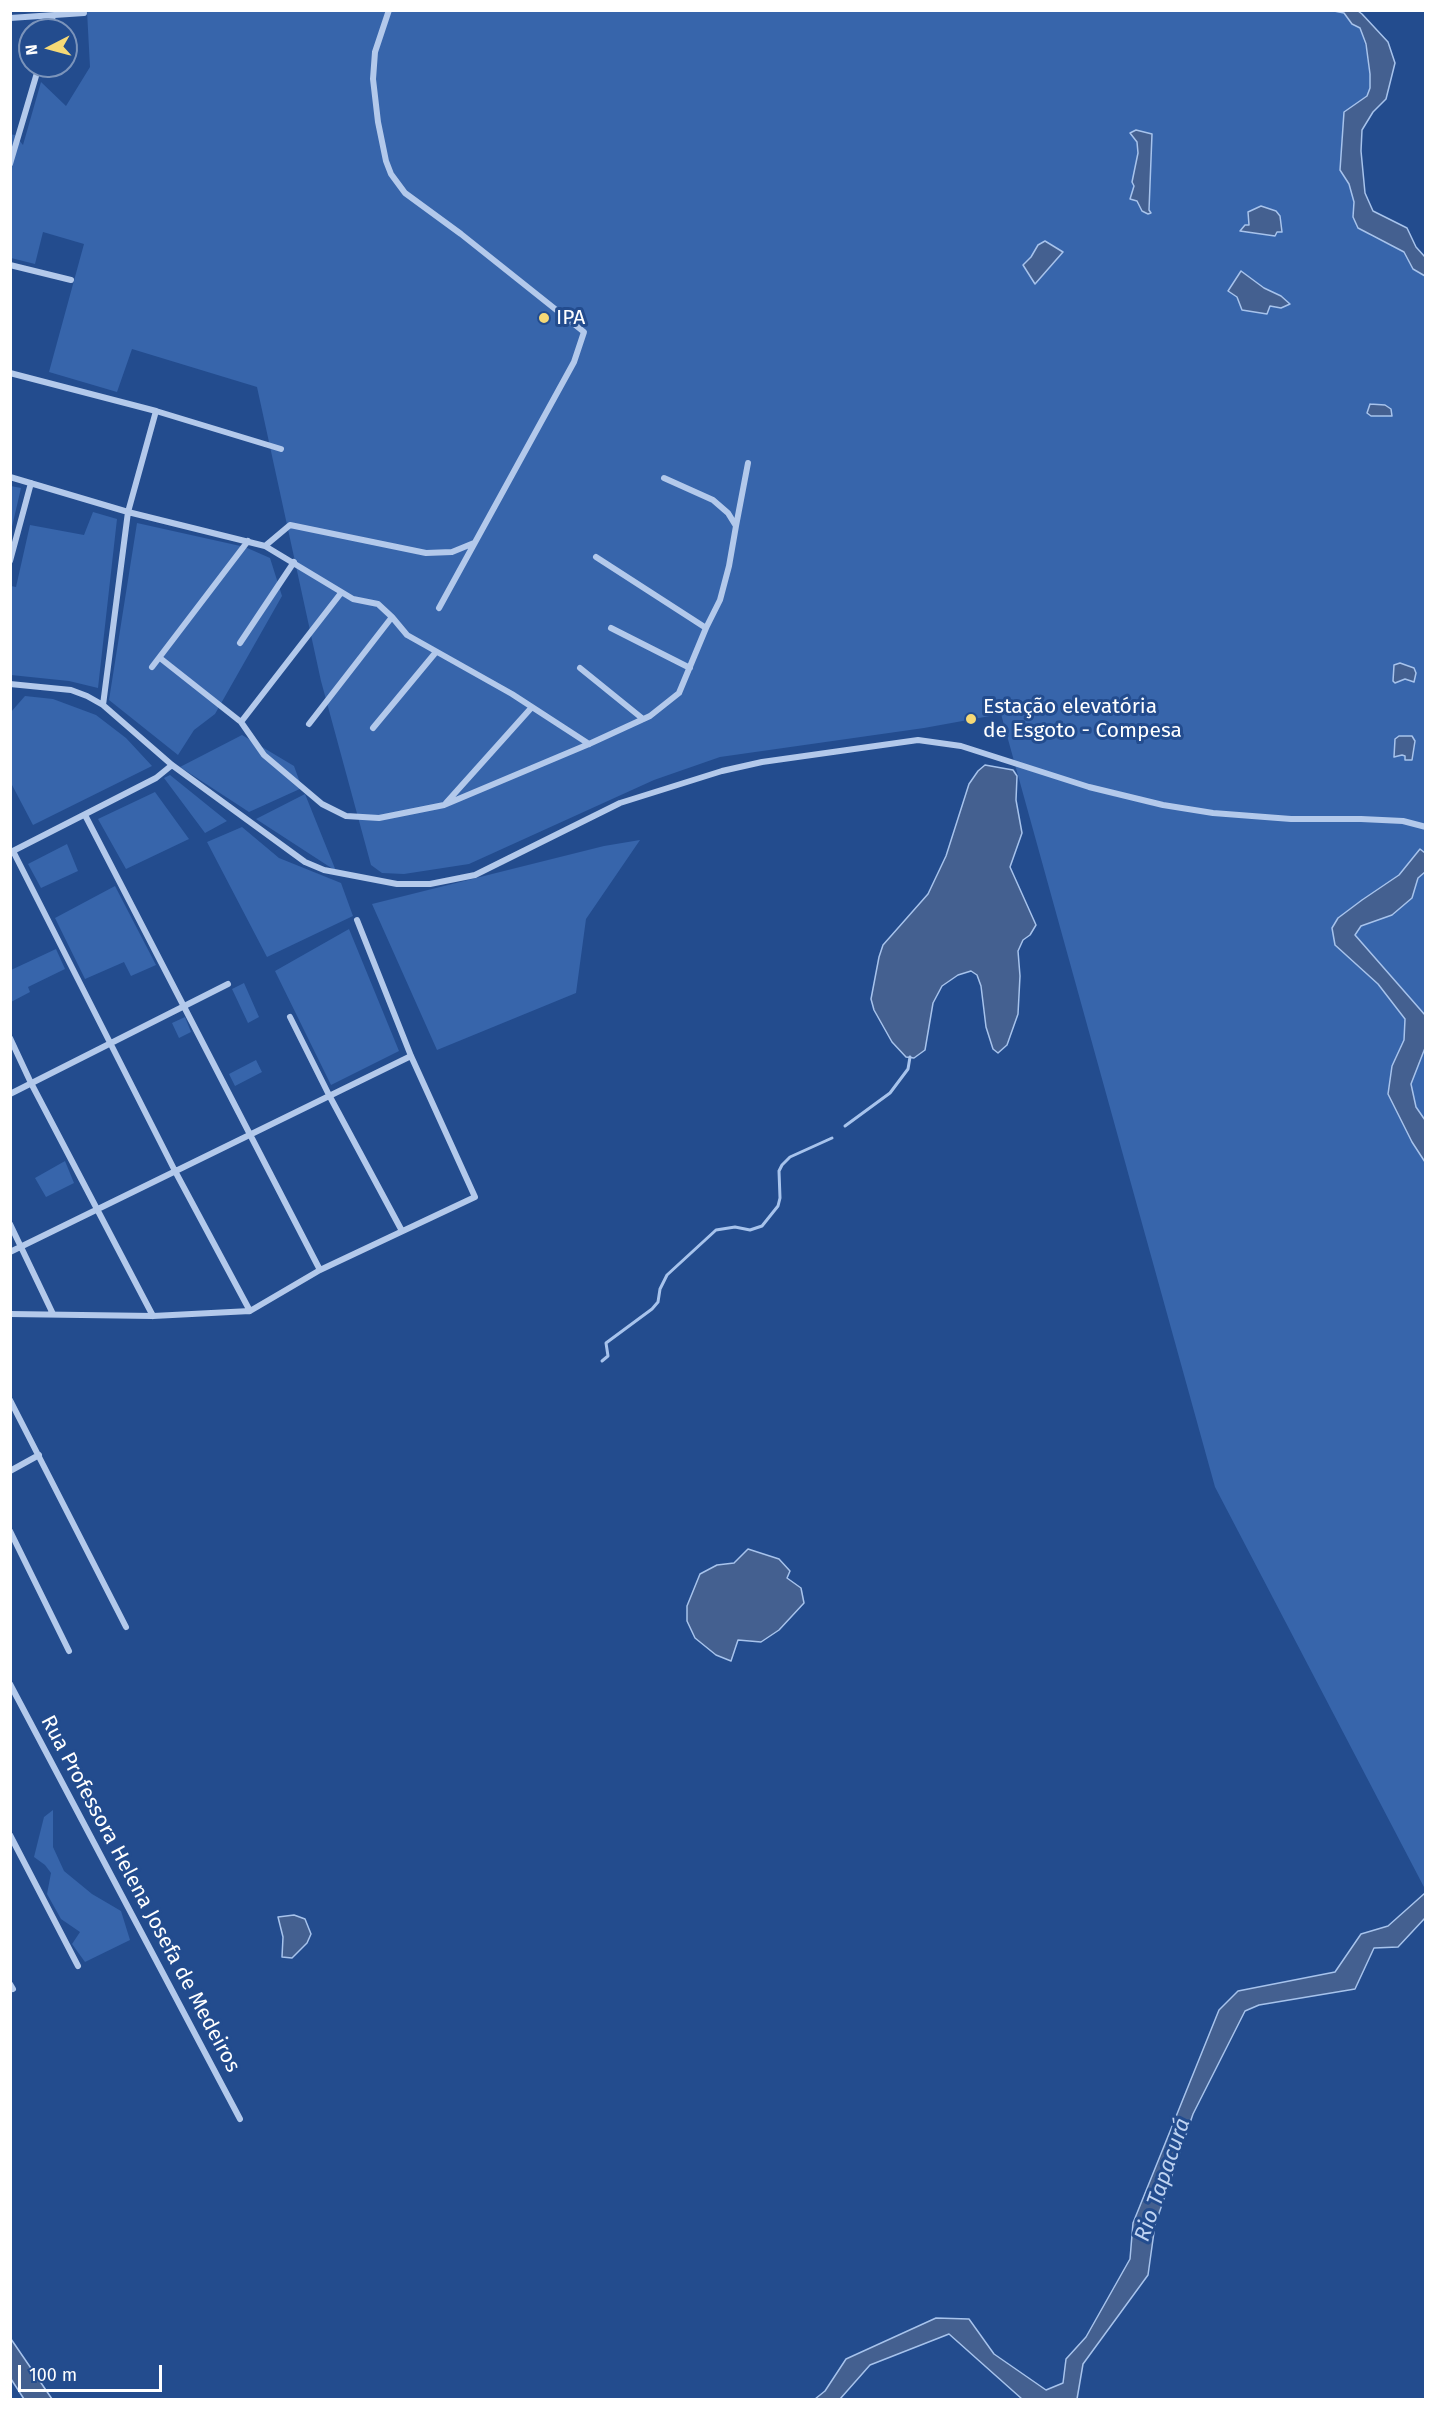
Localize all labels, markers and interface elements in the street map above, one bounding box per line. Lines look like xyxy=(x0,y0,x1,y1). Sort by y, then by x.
north arrow xyxy=(18,18,78,78)
text: N xyxy=(22,43,42,56)
place label: IPA xyxy=(556,305,585,331)
marker: IPA xyxy=(537,311,551,325)
place label: Estação elevatória de Esgoto - Compesa xyxy=(983,694,1182,744)
marker: Estação elevatória de Esgoto - Compesa xyxy=(964,712,978,726)
street label: Rua Professora Helena Josefa de Medeiros xyxy=(35,1711,245,2077)
water label: Rio Tapacurá xyxy=(1130,2115,1196,2245)
scale bar xyxy=(21,2353,165,2391)
text: 100 m xyxy=(29,2364,77,2386)

